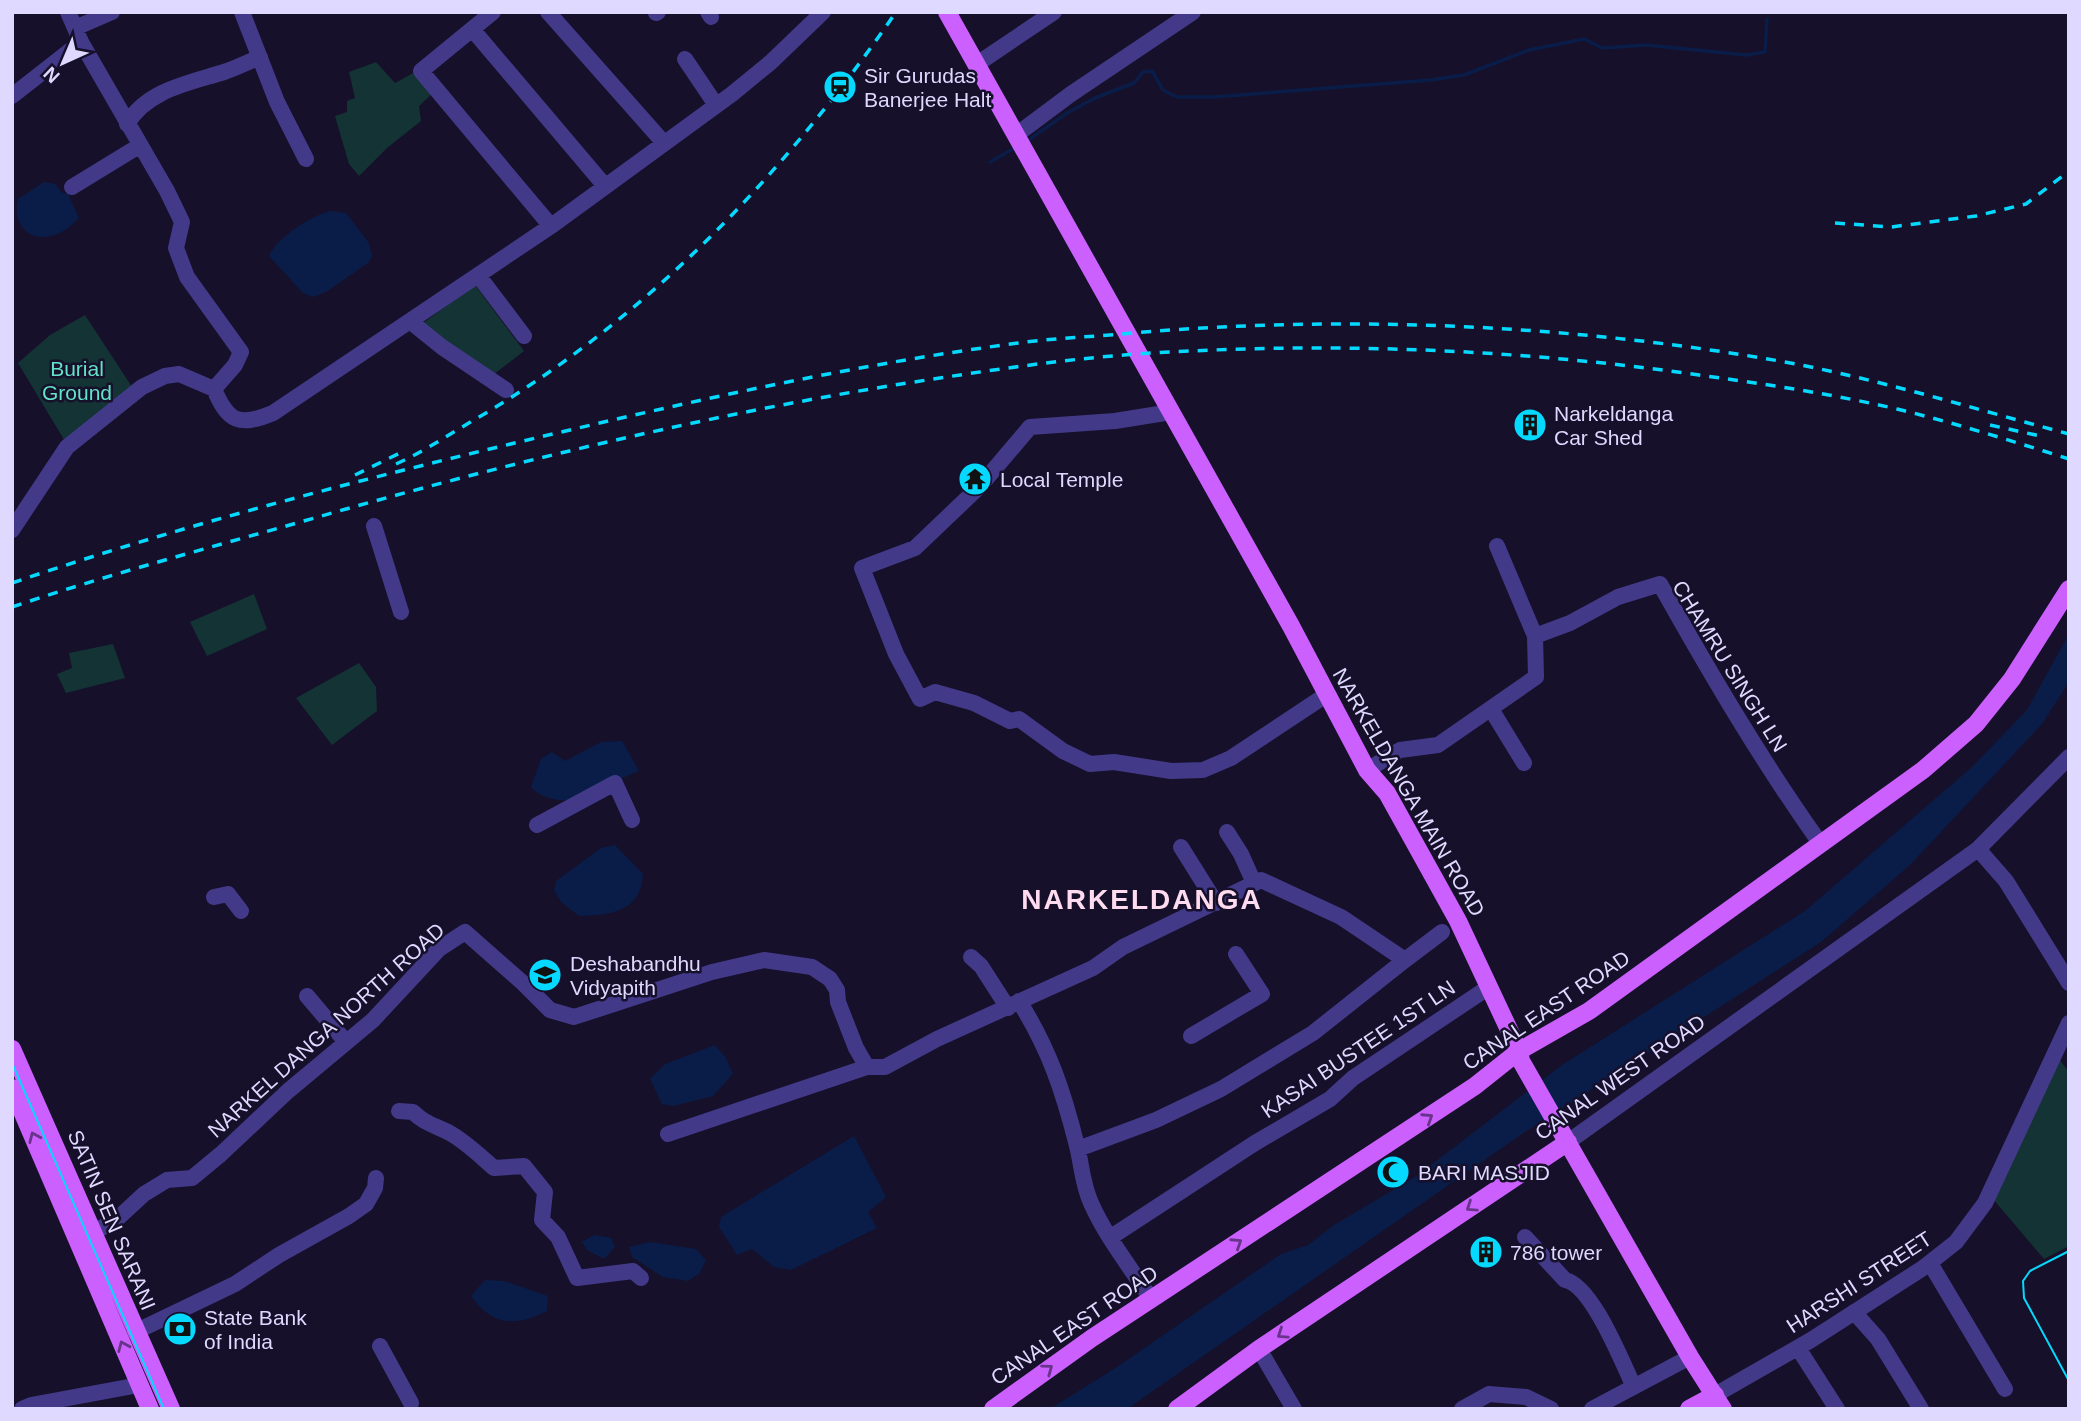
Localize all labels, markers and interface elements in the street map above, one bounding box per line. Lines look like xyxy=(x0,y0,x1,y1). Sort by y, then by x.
north arrow xyxy=(28,28,98,98)
text: N xyxy=(39,63,64,87)
place label: Sir Gurudas Banerjee Halt xyxy=(864,64,991,111)
station icon: Sir Gurudas Banerjee Halt xyxy=(821,68,859,106)
park label: Burial Ground xyxy=(42,357,112,404)
place label: Narkeldanga Car Shed xyxy=(1554,402,1673,449)
building icon: Narkeldanga Car Shed xyxy=(1511,406,1549,444)
temple icon: Local Temple xyxy=(956,460,994,498)
place label: Local Temple xyxy=(1000,468,1123,491)
street label: CHAMRU SINGH LN xyxy=(1668,576,1792,756)
street label: NARKELDANGA MAIN ROAD xyxy=(1328,664,1490,920)
district label: NARKELDANGA xyxy=(1021,884,1263,915)
street label: NARKEL DANGA NORTH ROAD xyxy=(203,918,449,1142)
street label: CANAL EAST ROAD xyxy=(1458,946,1634,1074)
place label: Deshabandhu Vidyapith xyxy=(570,952,701,999)
school or university icon: Deshabandhu Vidyapith xyxy=(526,956,564,994)
street label: KASAI BUSTEE 1ST LN xyxy=(1257,976,1459,1122)
street label: CANAL WEST ROAD xyxy=(1531,1010,1709,1144)
one-way arrow xyxy=(1420,1113,1433,1126)
street label: SATIN SEN SARANI xyxy=(64,1127,160,1313)
one-way arrow xyxy=(28,1131,42,1144)
mosque icon: BARI MASJID xyxy=(1374,1153,1412,1191)
place label: BARI MASJID xyxy=(1418,1161,1550,1184)
one-way arrow xyxy=(1466,1199,1479,1212)
street label: HARSHI STREET xyxy=(1782,1227,1936,1337)
building icon: 786 tower xyxy=(1467,1233,1505,1271)
one-way arrow xyxy=(1230,1238,1243,1251)
place label: 786 tower xyxy=(1510,1241,1602,1264)
street label: CANAL EAST ROAD xyxy=(986,1261,1162,1389)
place label: State Bank of India xyxy=(204,1306,307,1353)
bank icon: State Bank of India xyxy=(161,1310,199,1348)
one-way arrow xyxy=(1277,1326,1290,1338)
one-way arrow xyxy=(118,1341,132,1353)
one-way arrow xyxy=(1041,1365,1053,1377)

